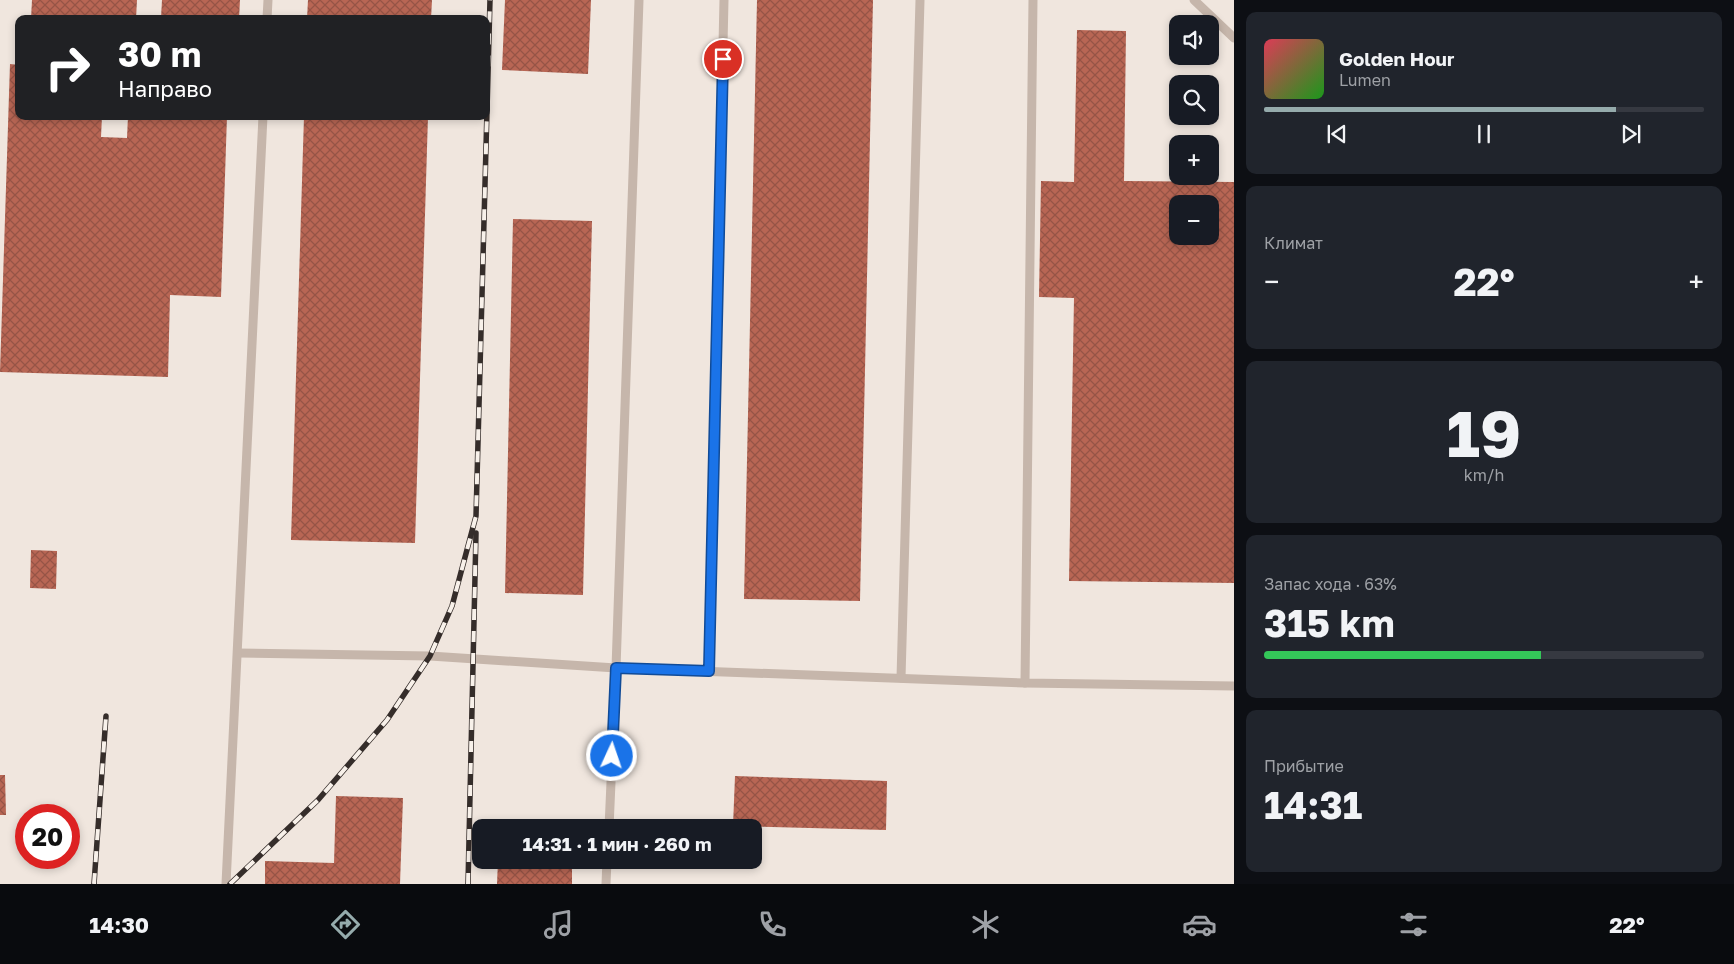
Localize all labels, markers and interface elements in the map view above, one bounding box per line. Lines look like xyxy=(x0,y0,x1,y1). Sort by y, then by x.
map controls xyxy=(1169,15,1219,245)
button: sound xyxy=(1169,15,1219,65)
text: 30 m xyxy=(118,33,201,75)
icon: right xyxy=(35,35,100,100)
pin xyxy=(702,38,744,80)
icon: arrive xyxy=(709,45,737,73)
text: Golden Hour xyxy=(1339,47,1454,70)
text: Lumen xyxy=(1339,70,1391,90)
text: Направо xyxy=(118,75,212,102)
button: search xyxy=(1169,75,1219,125)
icon: previous xyxy=(1323,120,1351,148)
icon: pause xyxy=(1470,120,1498,148)
icon: next xyxy=(1617,120,1645,148)
button: + xyxy=(1169,135,1219,185)
button: − xyxy=(1169,195,1219,245)
text: Климат xyxy=(1264,233,1323,253)
text: 22° xyxy=(1453,259,1515,304)
text: − xyxy=(1264,265,1279,298)
text: + xyxy=(1689,265,1704,298)
text: 19 xyxy=(1447,393,1521,471)
text: km/h xyxy=(1464,465,1504,485)
text: Запас хода · 63% xyxy=(1264,574,1397,594)
text: 315 km xyxy=(1264,600,1395,645)
position arrow xyxy=(585,729,637,781)
text: Прибытие xyxy=(1264,756,1344,776)
text: 14:31 xyxy=(1264,782,1362,827)
speed limit sign: 20 xyxy=(15,804,80,869)
text: 14:31 · 1 мин · 260 m xyxy=(522,832,712,855)
icon: directions xyxy=(328,907,363,942)
icon: music xyxy=(541,907,576,942)
icon: phone xyxy=(755,907,790,942)
icon: climate xyxy=(968,907,1003,942)
icon: car xyxy=(1182,907,1217,942)
icon: filters xyxy=(1396,907,1431,942)
text: 14:30 xyxy=(89,911,149,938)
text: 22° xyxy=(1609,911,1645,938)

